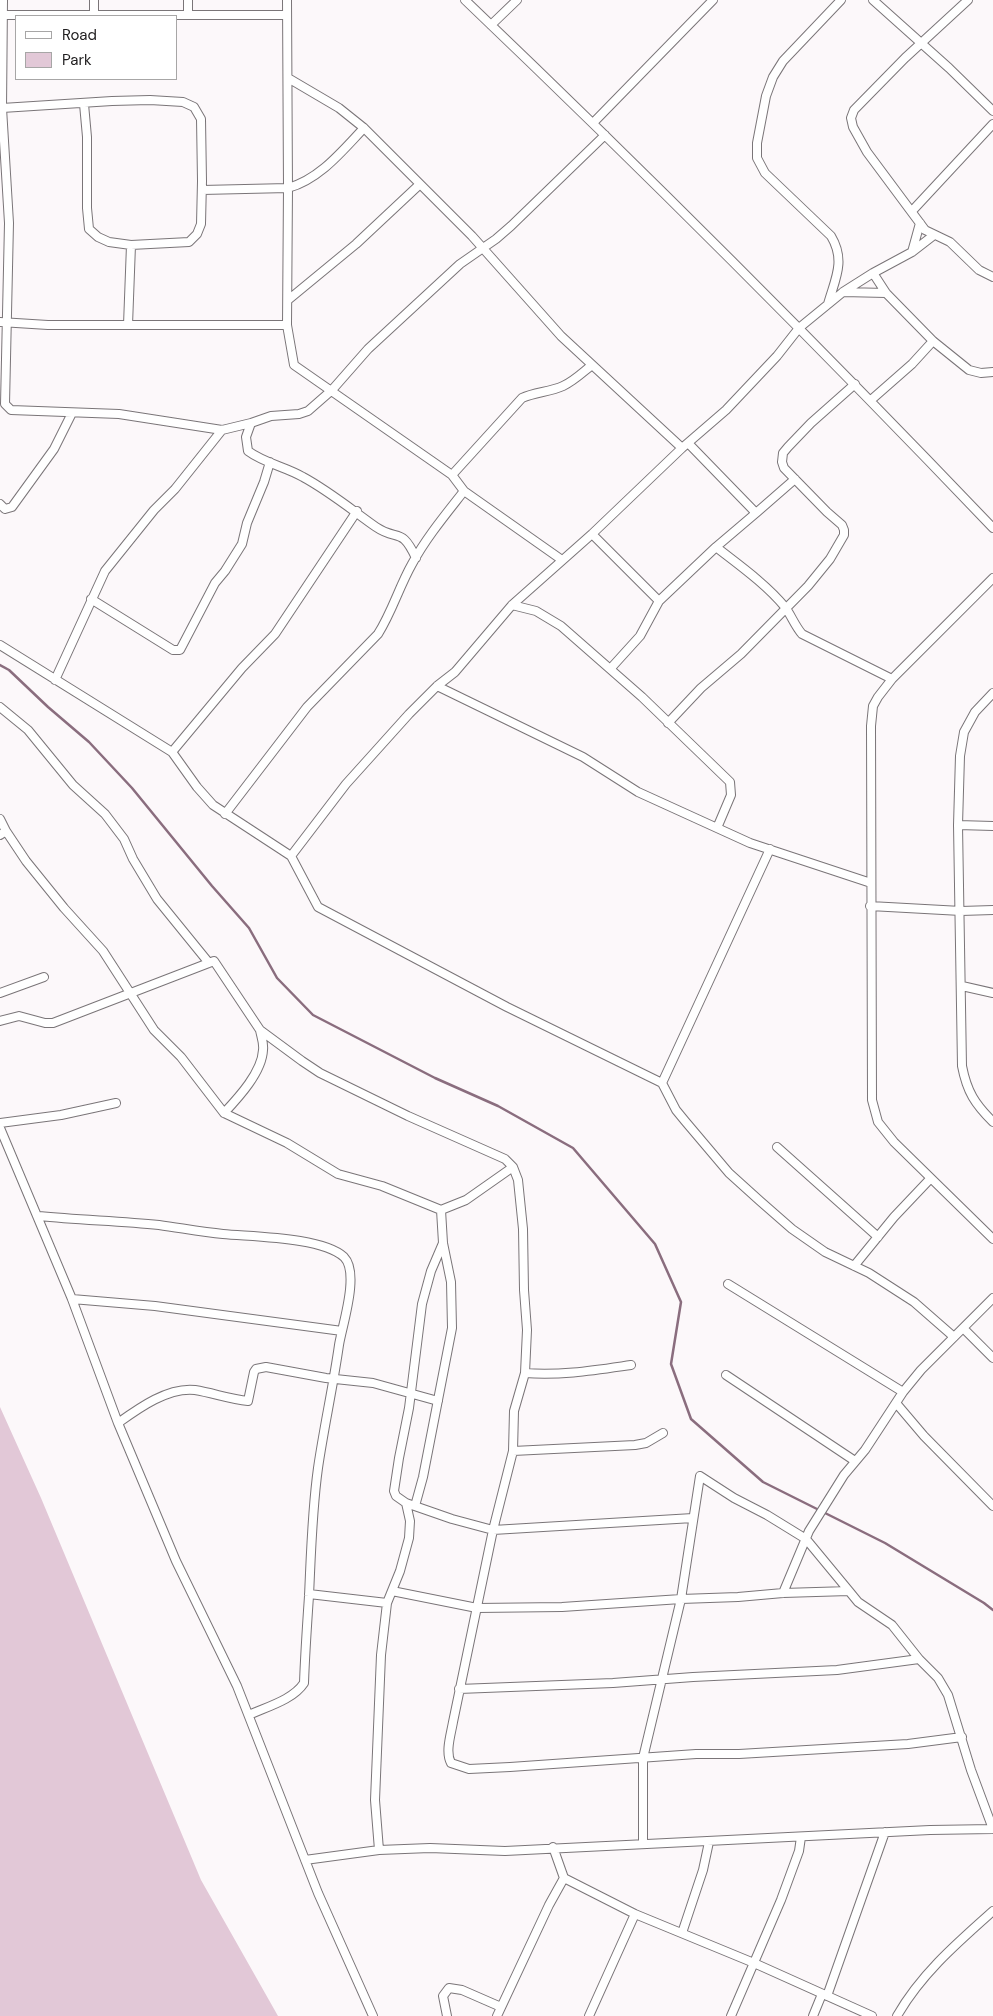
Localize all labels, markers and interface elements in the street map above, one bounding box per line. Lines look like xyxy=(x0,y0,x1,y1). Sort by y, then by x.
legend xyxy=(15,15,178,80)
text: Road xyxy=(62,25,97,45)
text: Park xyxy=(62,50,92,70)

